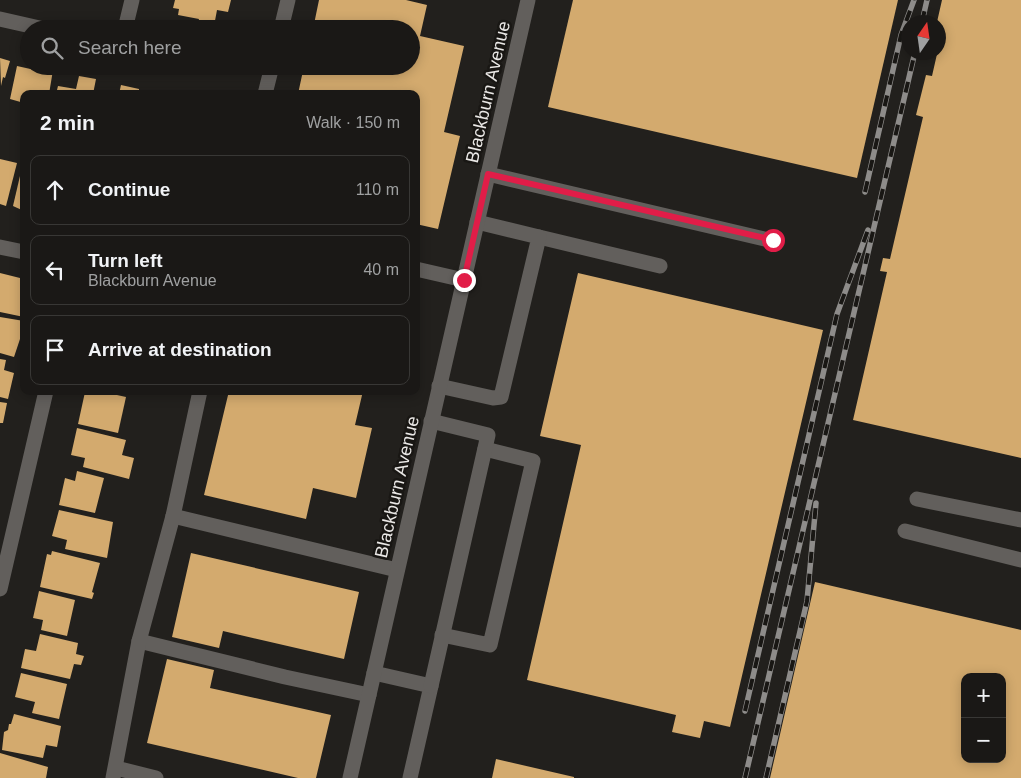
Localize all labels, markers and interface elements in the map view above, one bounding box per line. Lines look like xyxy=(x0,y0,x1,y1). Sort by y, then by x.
north arrow xyxy=(901,15,946,60)
street label: Blackburn Avenue xyxy=(462,19,514,165)
search box xyxy=(20,20,420,75)
icon: search xyxy=(38,34,66,62)
text: Search here xyxy=(78,37,182,58)
text: 2 min xyxy=(40,111,95,134)
text: Walk · 150 m xyxy=(306,114,400,131)
icon: ahead xyxy=(41,176,69,204)
text: Continue xyxy=(88,179,170,200)
text: 110 m xyxy=(356,181,399,198)
route start xyxy=(762,229,785,252)
text: Turn left xyxy=(88,250,163,271)
icon: left xyxy=(41,256,69,284)
text: 40 m xyxy=(363,261,399,278)
route end xyxy=(453,269,476,292)
text: Blackburn Avenue xyxy=(88,272,217,289)
icon: arrive xyxy=(41,336,69,364)
text: Arrive at destination xyxy=(88,339,272,360)
street label: Blackburn Avenue xyxy=(371,414,423,560)
map controls xyxy=(961,673,1006,763)
button: + xyxy=(961,673,1006,718)
button: − xyxy=(961,718,1006,763)

